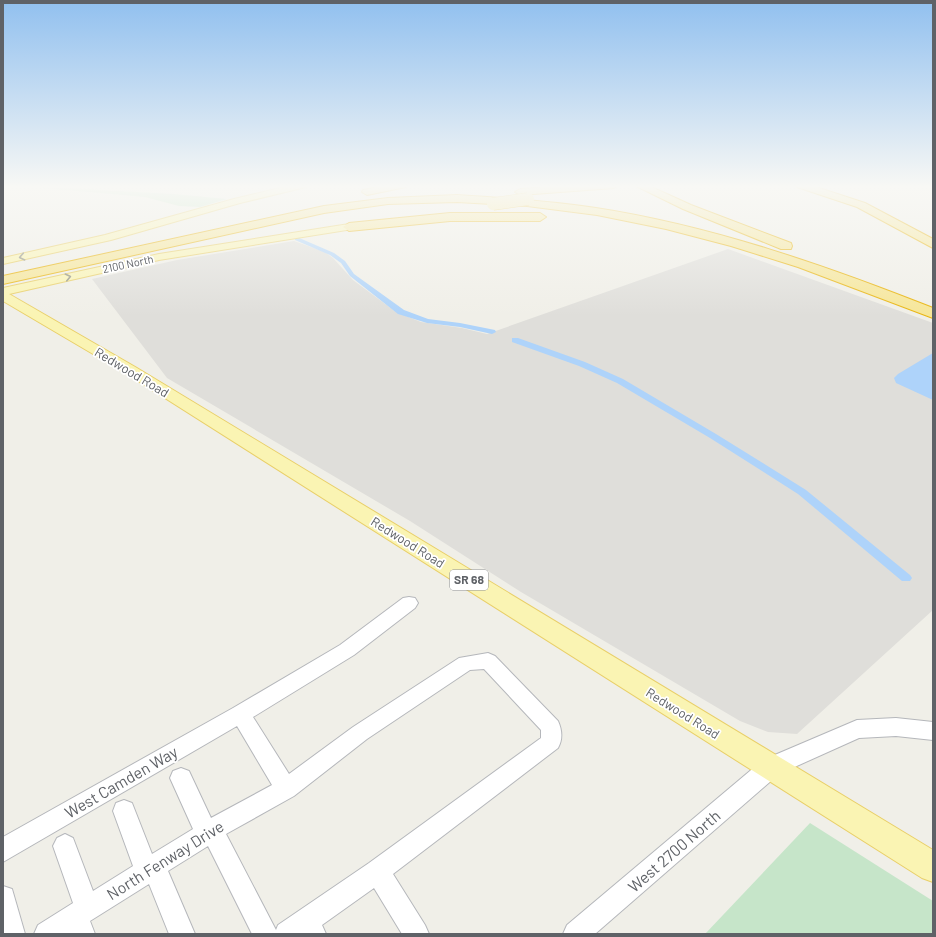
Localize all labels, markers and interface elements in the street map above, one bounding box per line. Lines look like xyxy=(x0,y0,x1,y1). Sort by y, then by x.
one-way arrow xyxy=(19,252,25,260)
street label: 2100 North xyxy=(101,252,155,275)
one-way arrow xyxy=(65,274,71,282)
street label: Redwood Road xyxy=(92,344,172,400)
street label: Redwood Road xyxy=(368,513,448,571)
road number: SR 68 xyxy=(450,570,488,590)
street label: Redwood Road xyxy=(643,684,723,742)
street label: West Camden Way xyxy=(61,741,181,822)
street label: West 2700 North xyxy=(624,805,724,896)
street label: North Fenway Drive xyxy=(103,816,227,903)

